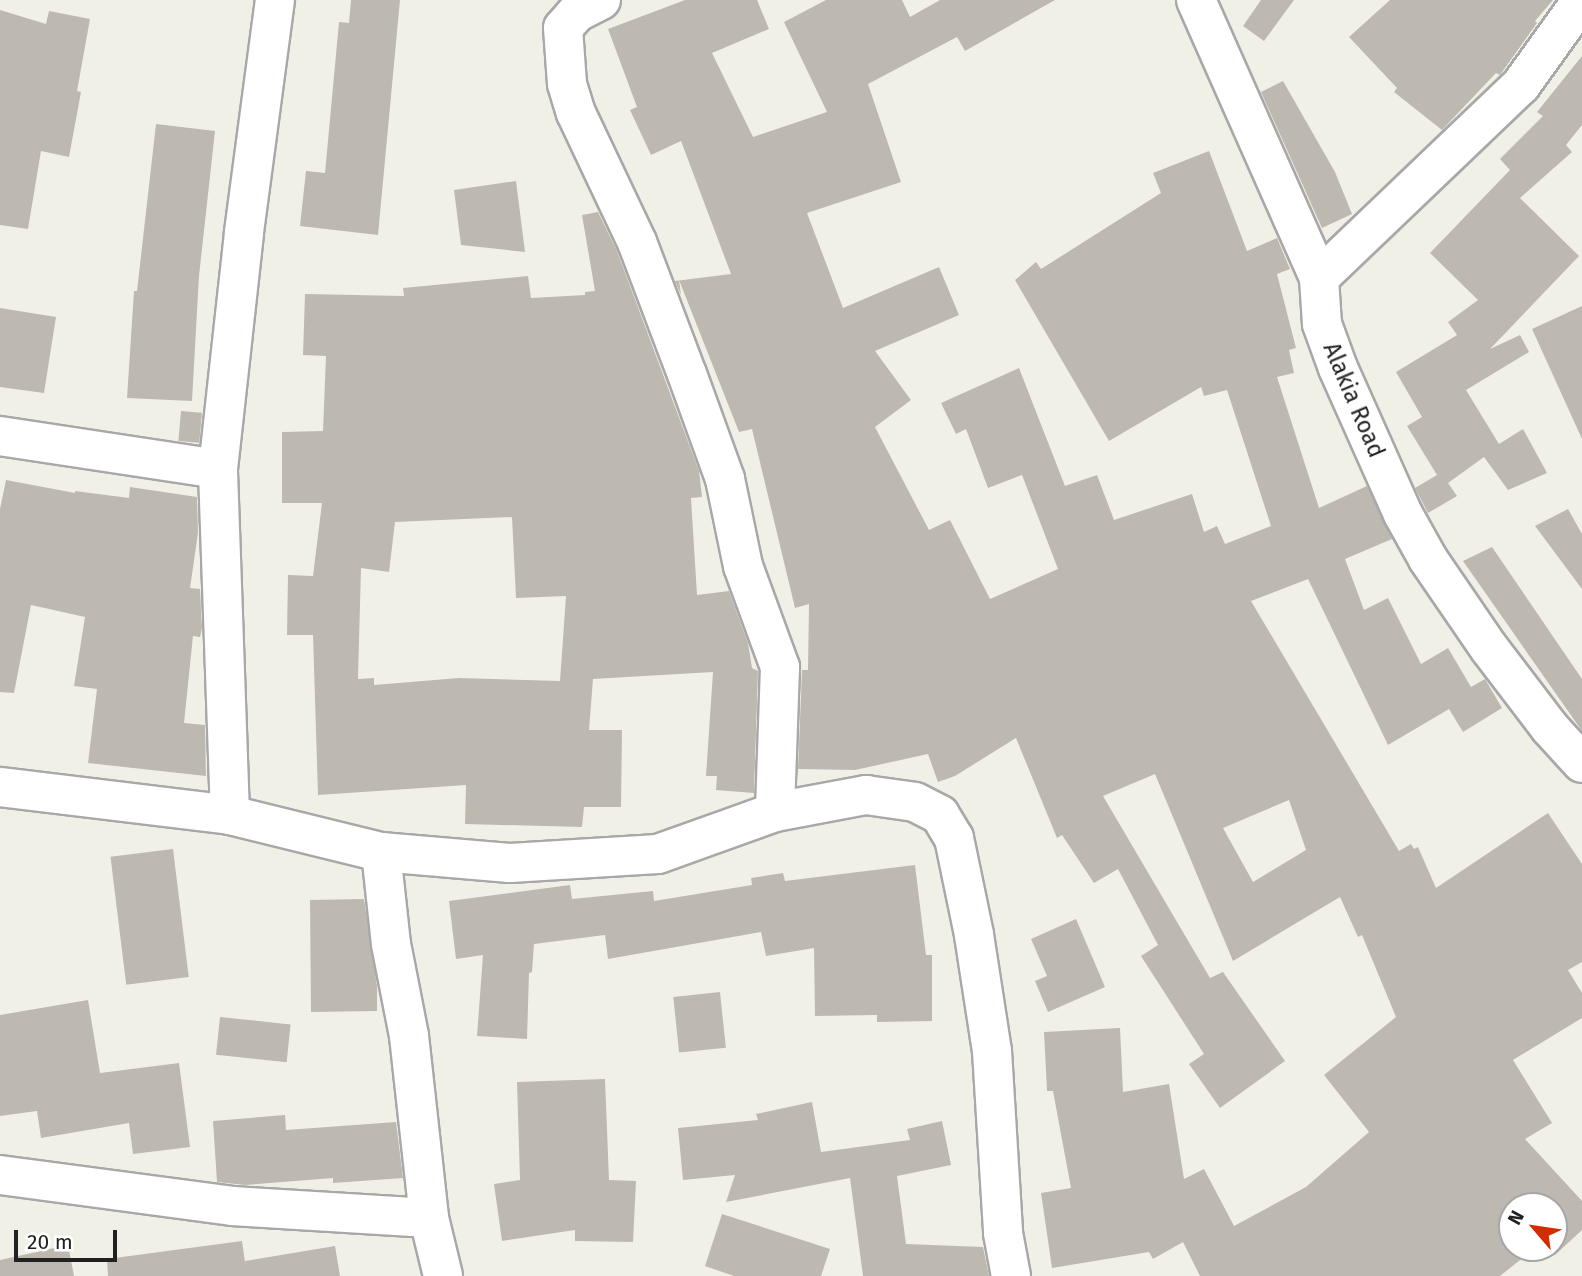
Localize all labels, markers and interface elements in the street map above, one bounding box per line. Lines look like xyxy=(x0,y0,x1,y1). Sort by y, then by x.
street label: Alakia Road xyxy=(1317,338,1391,462)
north arrow xyxy=(1498,1192,1568,1262)
text: N xyxy=(1503,1206,1529,1229)
scale bar xyxy=(18,1216,121,1260)
text: 20 m xyxy=(27,1229,73,1255)

